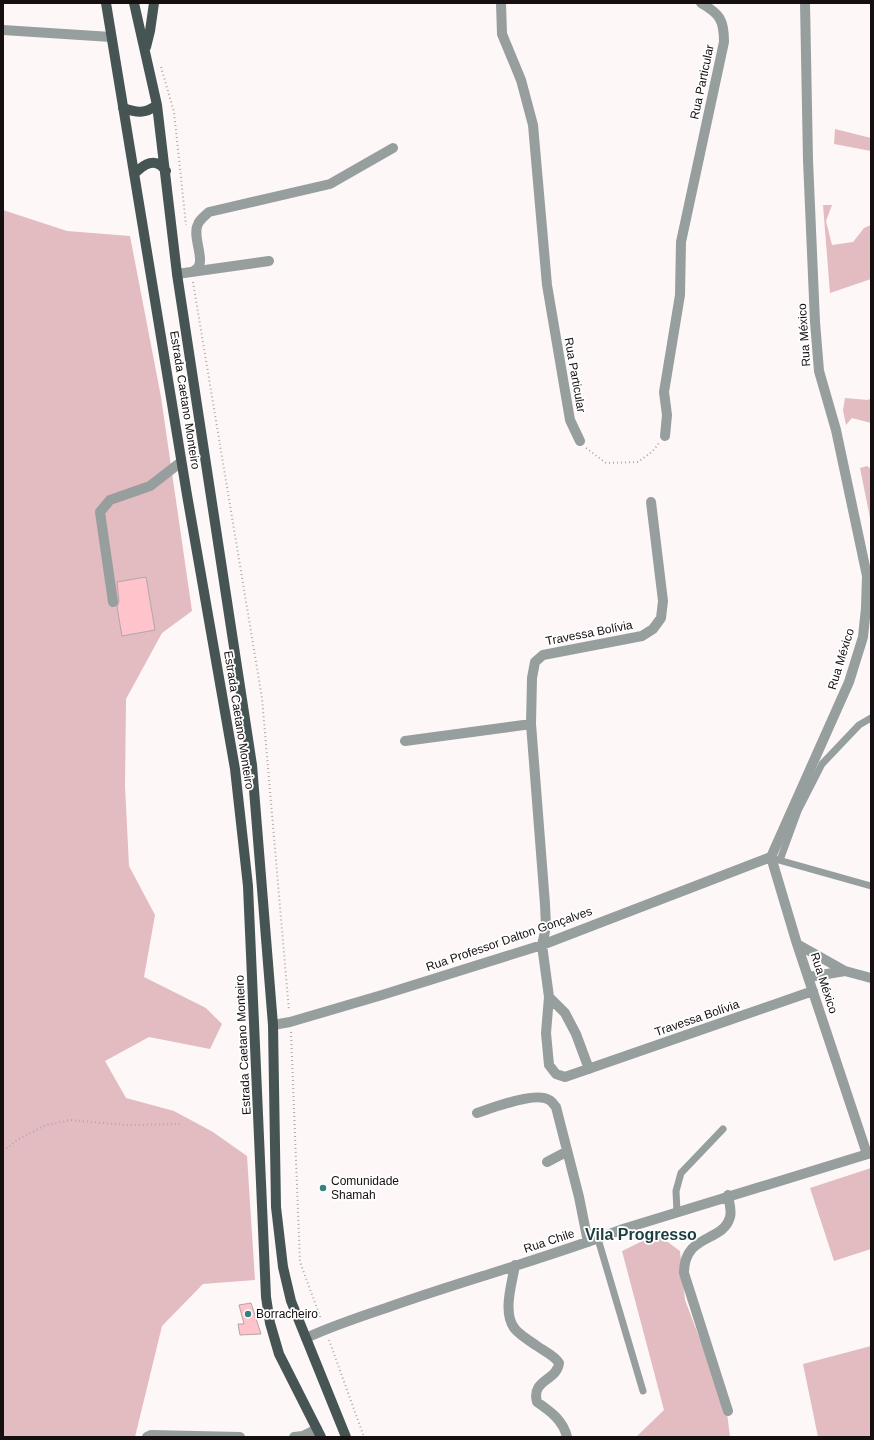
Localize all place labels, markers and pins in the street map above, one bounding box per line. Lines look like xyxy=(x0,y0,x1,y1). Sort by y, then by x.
place label: Comunidade Shamah xyxy=(331,1174,399,1202)
marker: Comunidade Shamah xyxy=(318,1183,328,1193)
place label: Borracheiro xyxy=(256,1307,318,1321)
marker: Borracheiro xyxy=(243,1309,253,1319)

